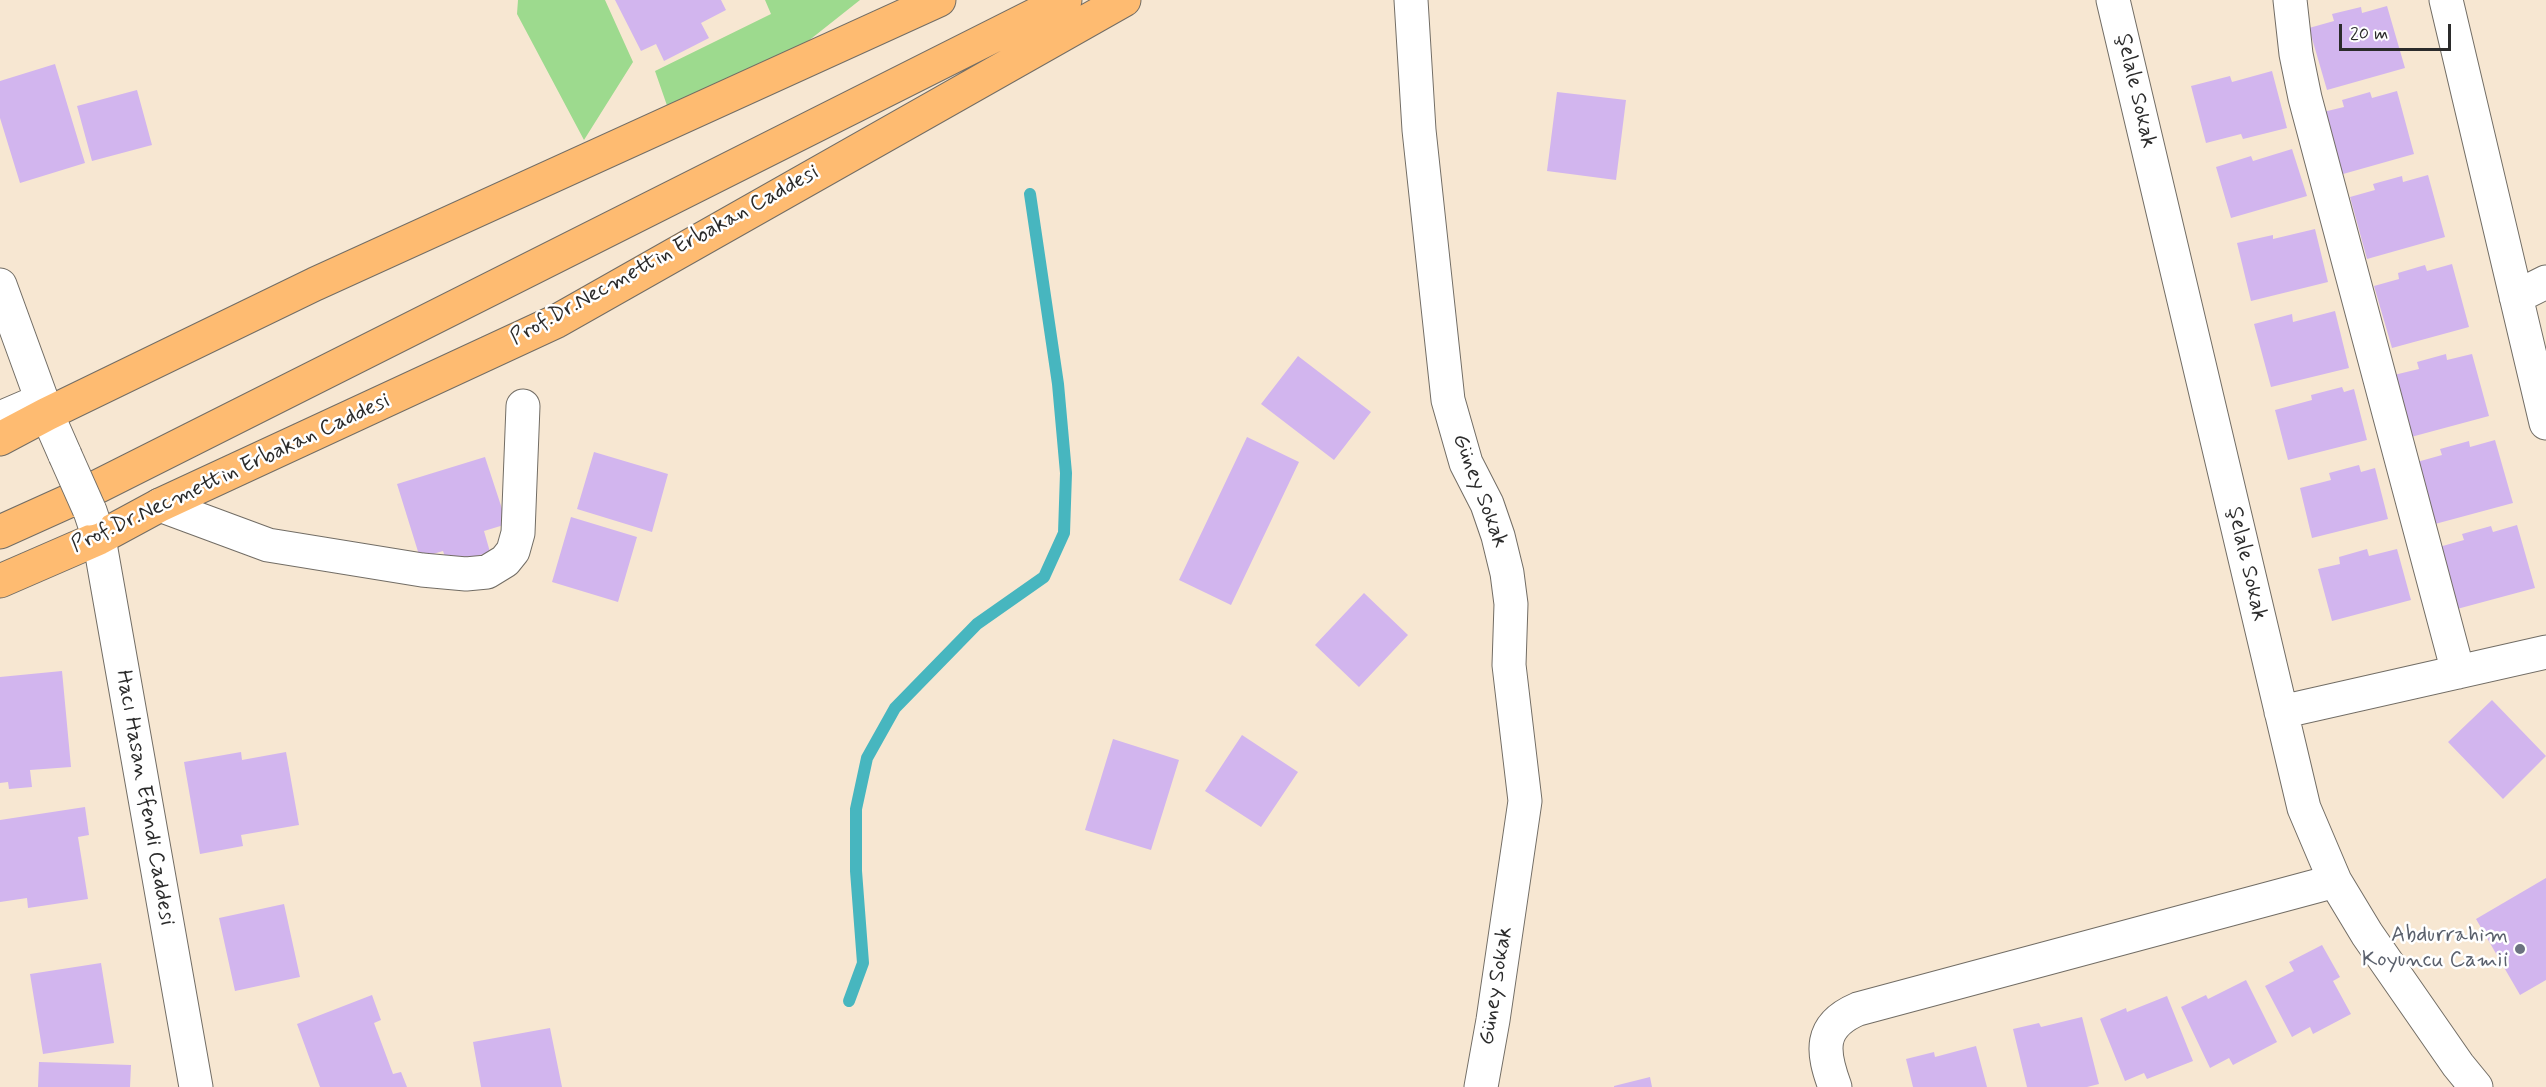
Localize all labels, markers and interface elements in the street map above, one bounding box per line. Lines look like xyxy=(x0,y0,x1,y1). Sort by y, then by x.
scale bar xyxy=(2342,12,2454,50)
text: 20 m xyxy=(2350,22,2388,46)
street label: Şelale Sokak xyxy=(2109,31,2161,151)
street label: Prof.Dr.Necmettin Erbakan Caddesi xyxy=(506,160,824,352)
street label: Prof.Dr.Necmettin Erbakan Caddesi xyxy=(67,388,395,560)
street label: Güney Sokak xyxy=(1445,430,1513,552)
street label: Şelale Sokak xyxy=(2220,504,2272,624)
street label: Hacı Hasan Efendi Caddesi xyxy=(109,668,179,928)
place label: Abdurrahim Koyuncu Camii xyxy=(2362,923,2508,974)
street label: Güney Sokak xyxy=(1475,925,1519,1047)
marker: Abdurrahim Koyuncu Camii xyxy=(2513,942,2527,956)

